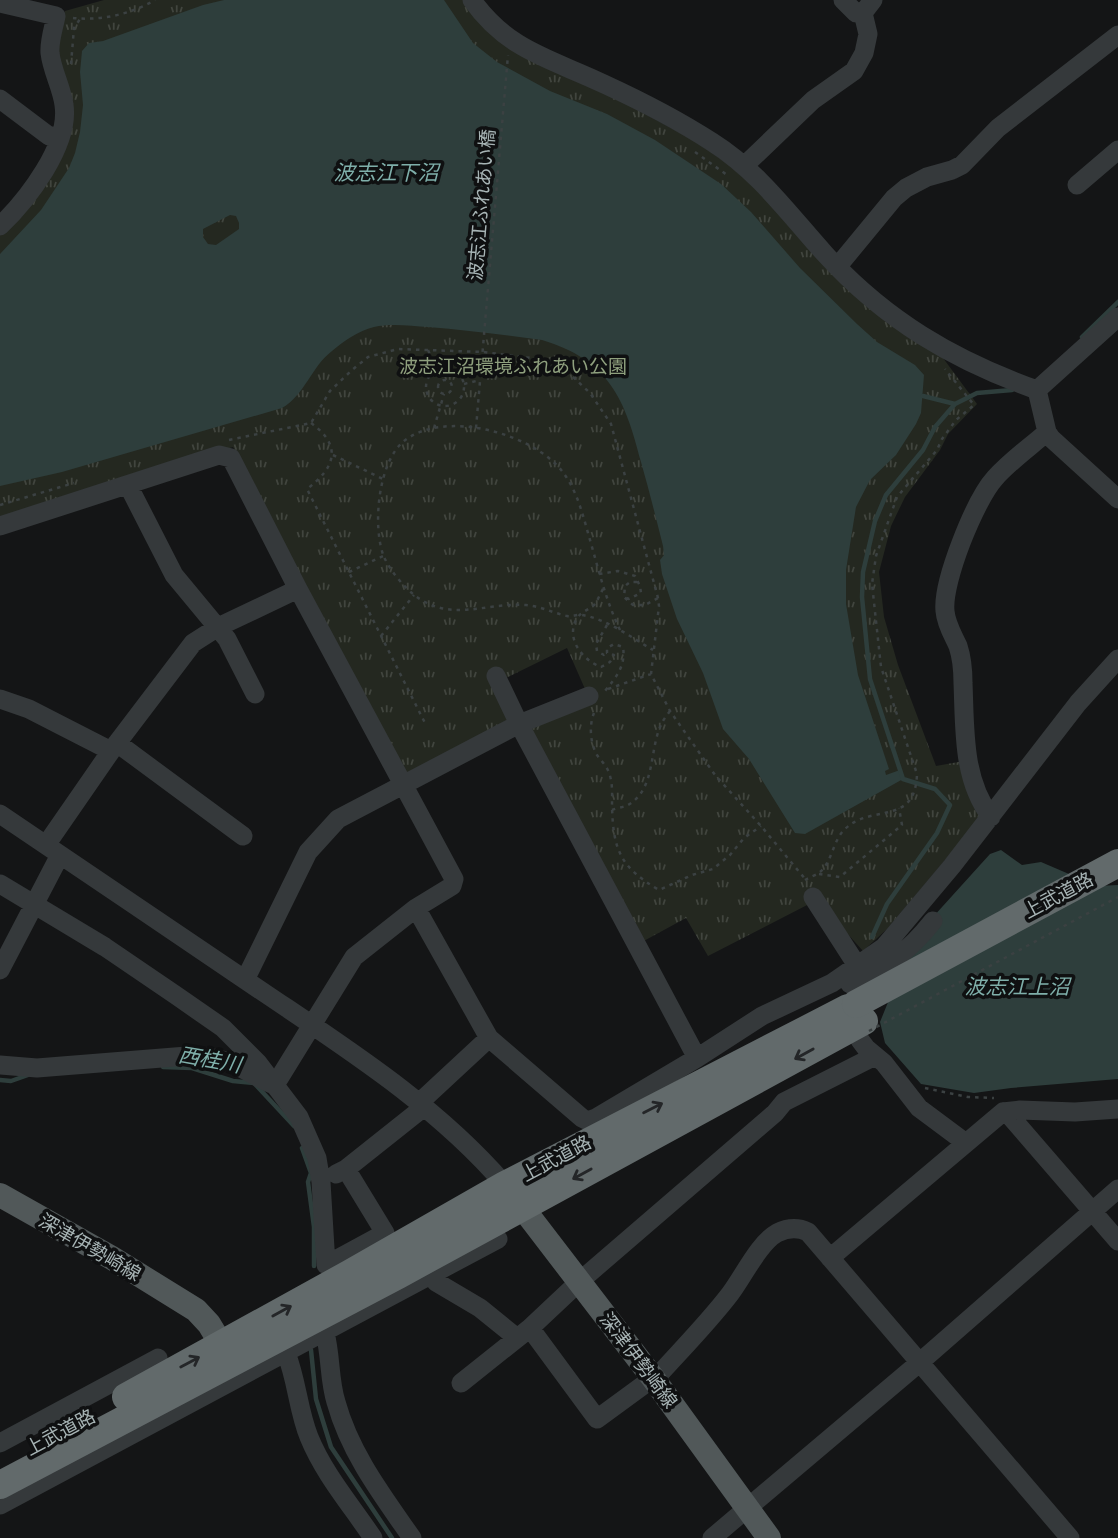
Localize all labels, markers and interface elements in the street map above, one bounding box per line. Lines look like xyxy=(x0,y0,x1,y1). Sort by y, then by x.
street label: 波志江ふれあい橋 xyxy=(462,128,500,282)
water label: 波志江下沼 xyxy=(334,158,441,186)
park label: 波志江沼環境ふれあい公園 xyxy=(399,354,627,378)
street label: 上武道路 xyxy=(1019,867,1097,923)
water label: 波志江上沼 xyxy=(965,972,1072,1000)
water label: 西桂川 xyxy=(177,1040,245,1079)
one-way arrow xyxy=(794,1047,814,1061)
one-way arrow xyxy=(642,1101,663,1114)
street label: 上武道路 xyxy=(517,1130,595,1186)
one-way arrow xyxy=(572,1168,593,1181)
street label: 深津伊勢崎線 xyxy=(35,1208,145,1286)
one-way arrow xyxy=(271,1304,292,1318)
street label: 深津伊勢崎線 xyxy=(595,1307,683,1413)
one-way arrow xyxy=(179,1355,199,1369)
street label: 上武道路 xyxy=(21,1404,99,1460)

